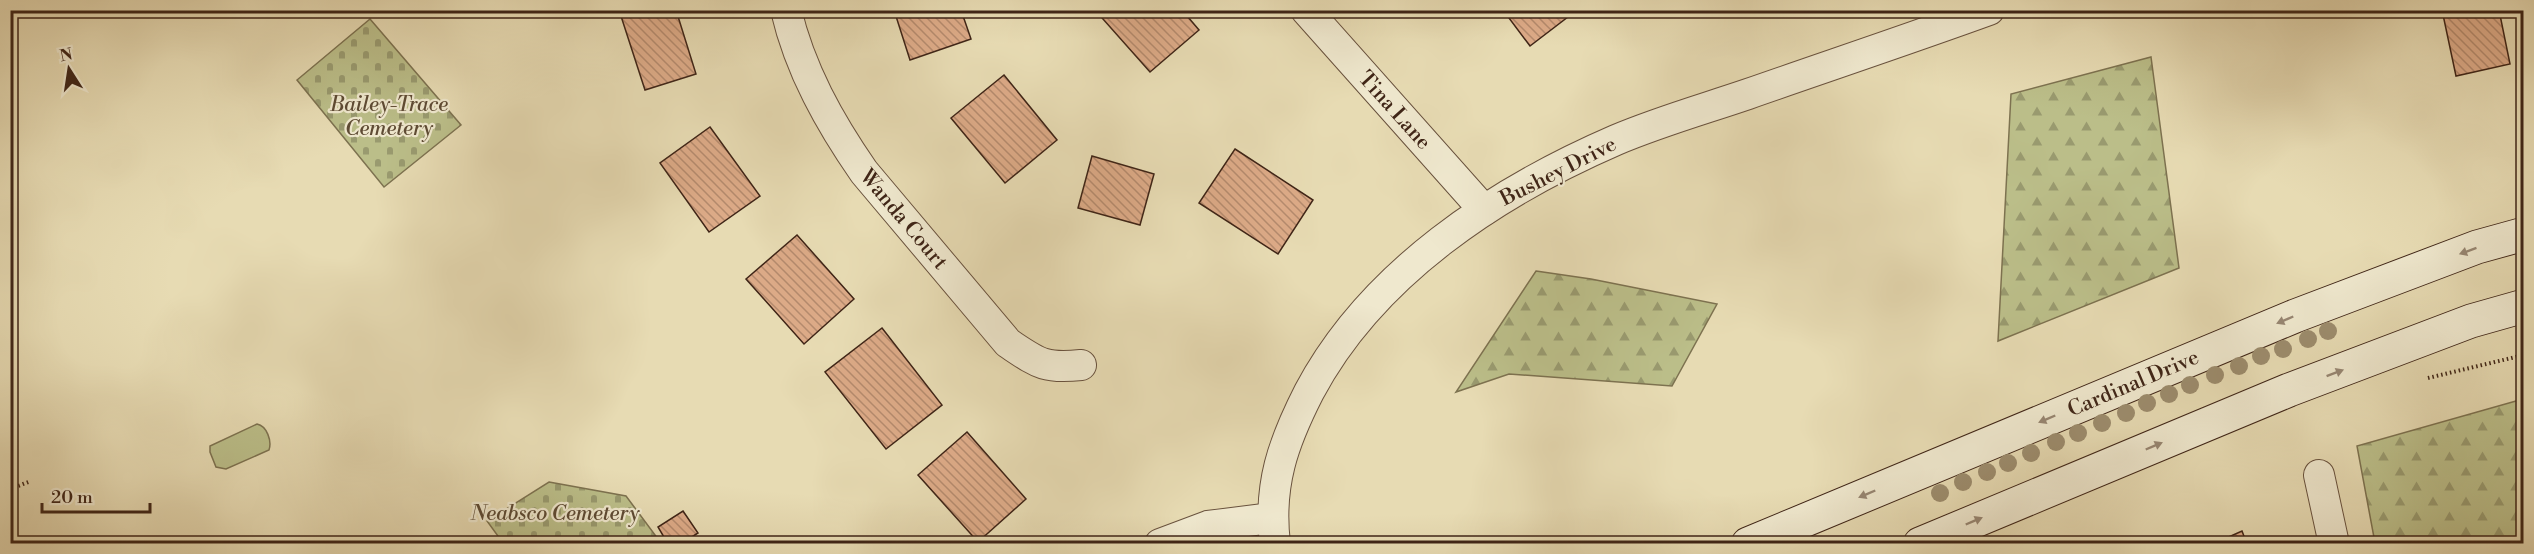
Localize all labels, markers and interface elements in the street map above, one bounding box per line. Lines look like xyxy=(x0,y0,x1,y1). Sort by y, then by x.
north arrow xyxy=(39,39,99,99)
text: N xyxy=(58,44,75,66)
street label: Tina Lane xyxy=(1352,66,1436,155)
park label: Bailey-Trace Cemetery xyxy=(329,92,448,142)
street label: Bushey Drive xyxy=(1495,131,1621,213)
street label: Wanda Court xyxy=(853,163,953,276)
one-way arrow xyxy=(2458,246,2476,256)
one-way arrow xyxy=(2276,316,2294,325)
street label: Cardinal Drive xyxy=(2064,345,2203,423)
one-way arrow xyxy=(2326,368,2344,378)
one-way arrow xyxy=(2038,415,2056,424)
one-way arrow xyxy=(2145,441,2163,450)
scale bar xyxy=(42,476,150,514)
text: 20 m xyxy=(51,486,93,509)
one-way arrow xyxy=(1858,490,1876,499)
park label: Neabsco Cemetery xyxy=(469,501,640,527)
one-way arrow xyxy=(1965,516,1983,525)

